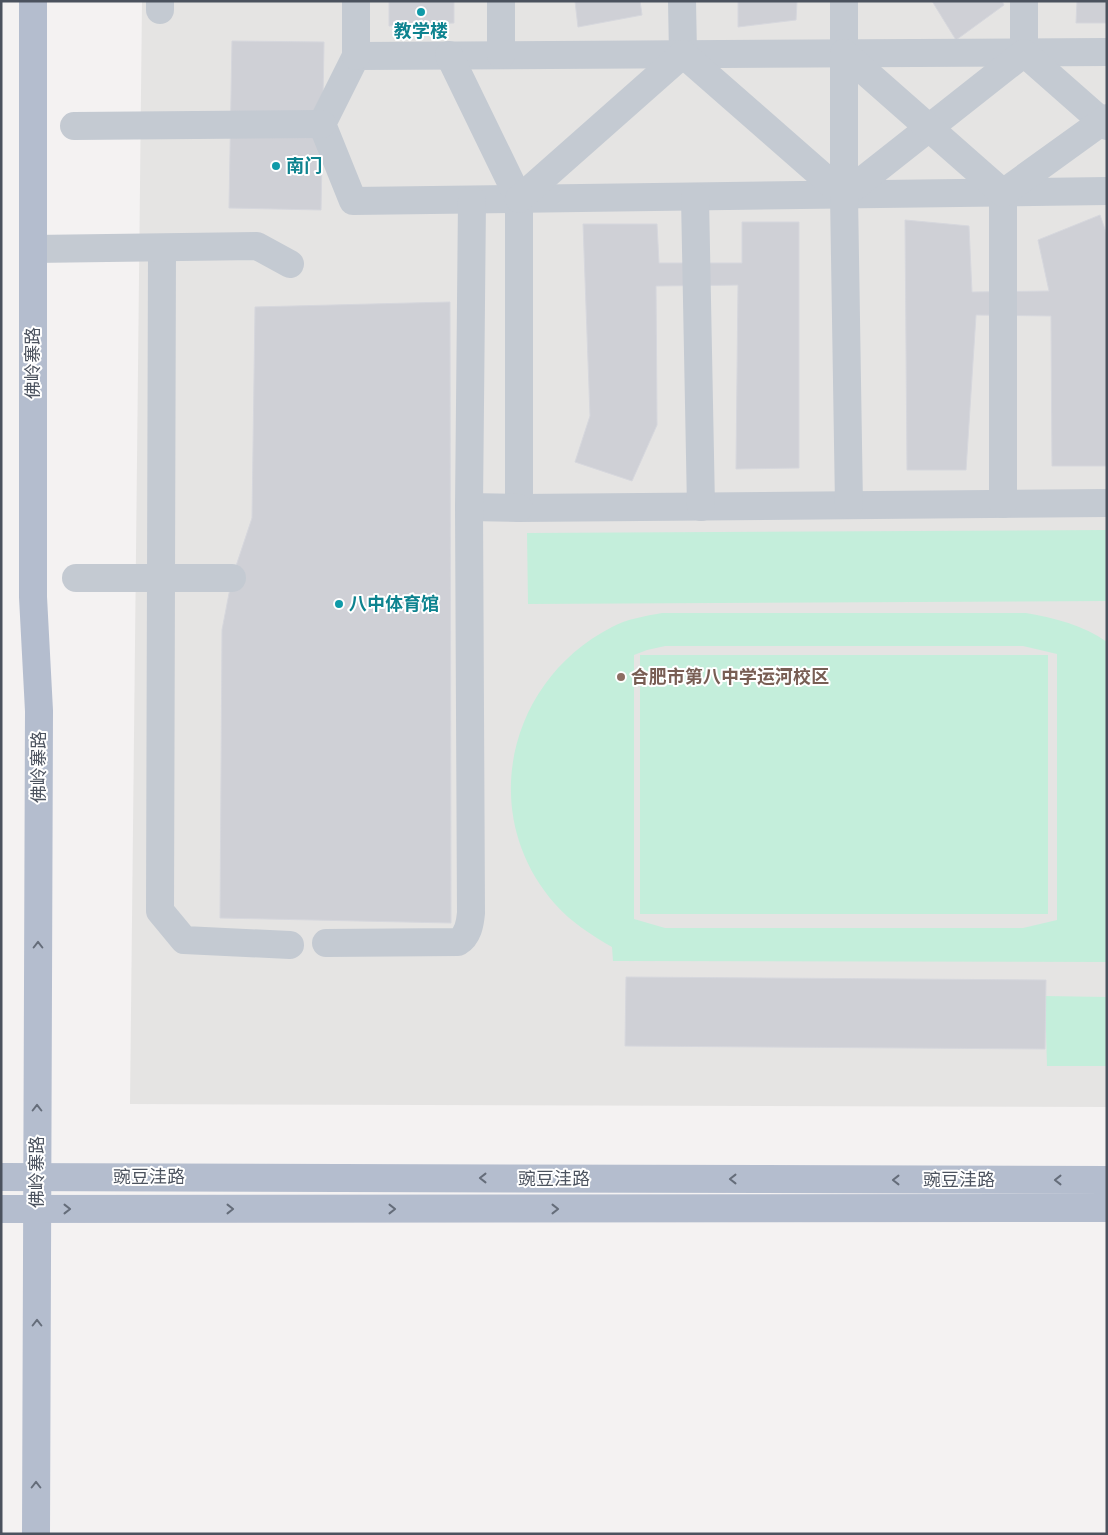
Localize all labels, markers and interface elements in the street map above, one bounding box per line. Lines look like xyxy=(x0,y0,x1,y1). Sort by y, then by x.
marker: 教学楼 xyxy=(415,6,427,18)
place label: 教学楼 xyxy=(394,20,448,42)
place label: 南门 xyxy=(286,155,322,177)
marker: 南门 xyxy=(270,160,282,172)
street label: 佛岭寨路 xyxy=(22,327,44,399)
place label: 八中体育馆 xyxy=(349,593,439,615)
marker: 八中体育馆 xyxy=(333,598,345,610)
place label: 合肥市第八中学运河校区 xyxy=(631,666,829,688)
marker: 合肥市第八中学运河校区 xyxy=(615,671,627,683)
street label: 佛岭寨路 xyxy=(28,731,50,803)
one-way arrow xyxy=(33,941,43,948)
one-way arrow xyxy=(32,1103,42,1111)
street label: 佛岭寨路 xyxy=(26,1136,48,1208)
street label: 豌豆洼路 xyxy=(113,1166,185,1188)
street label: 豌豆洼路 xyxy=(518,1168,590,1190)
street label: 豌豆洼路 xyxy=(923,1169,995,1191)
one-way arrow xyxy=(479,1173,486,1183)
one-way arrow xyxy=(729,1174,736,1184)
one-way arrow xyxy=(891,1175,899,1185)
one-way arrow xyxy=(1054,1175,1062,1185)
one-way arrow xyxy=(64,1204,72,1214)
one-way arrow xyxy=(226,1204,234,1214)
one-way arrow xyxy=(389,1204,397,1214)
one-way arrow xyxy=(552,1204,559,1214)
one-way arrow xyxy=(32,1318,42,1326)
one-way arrow xyxy=(31,1481,41,1488)

